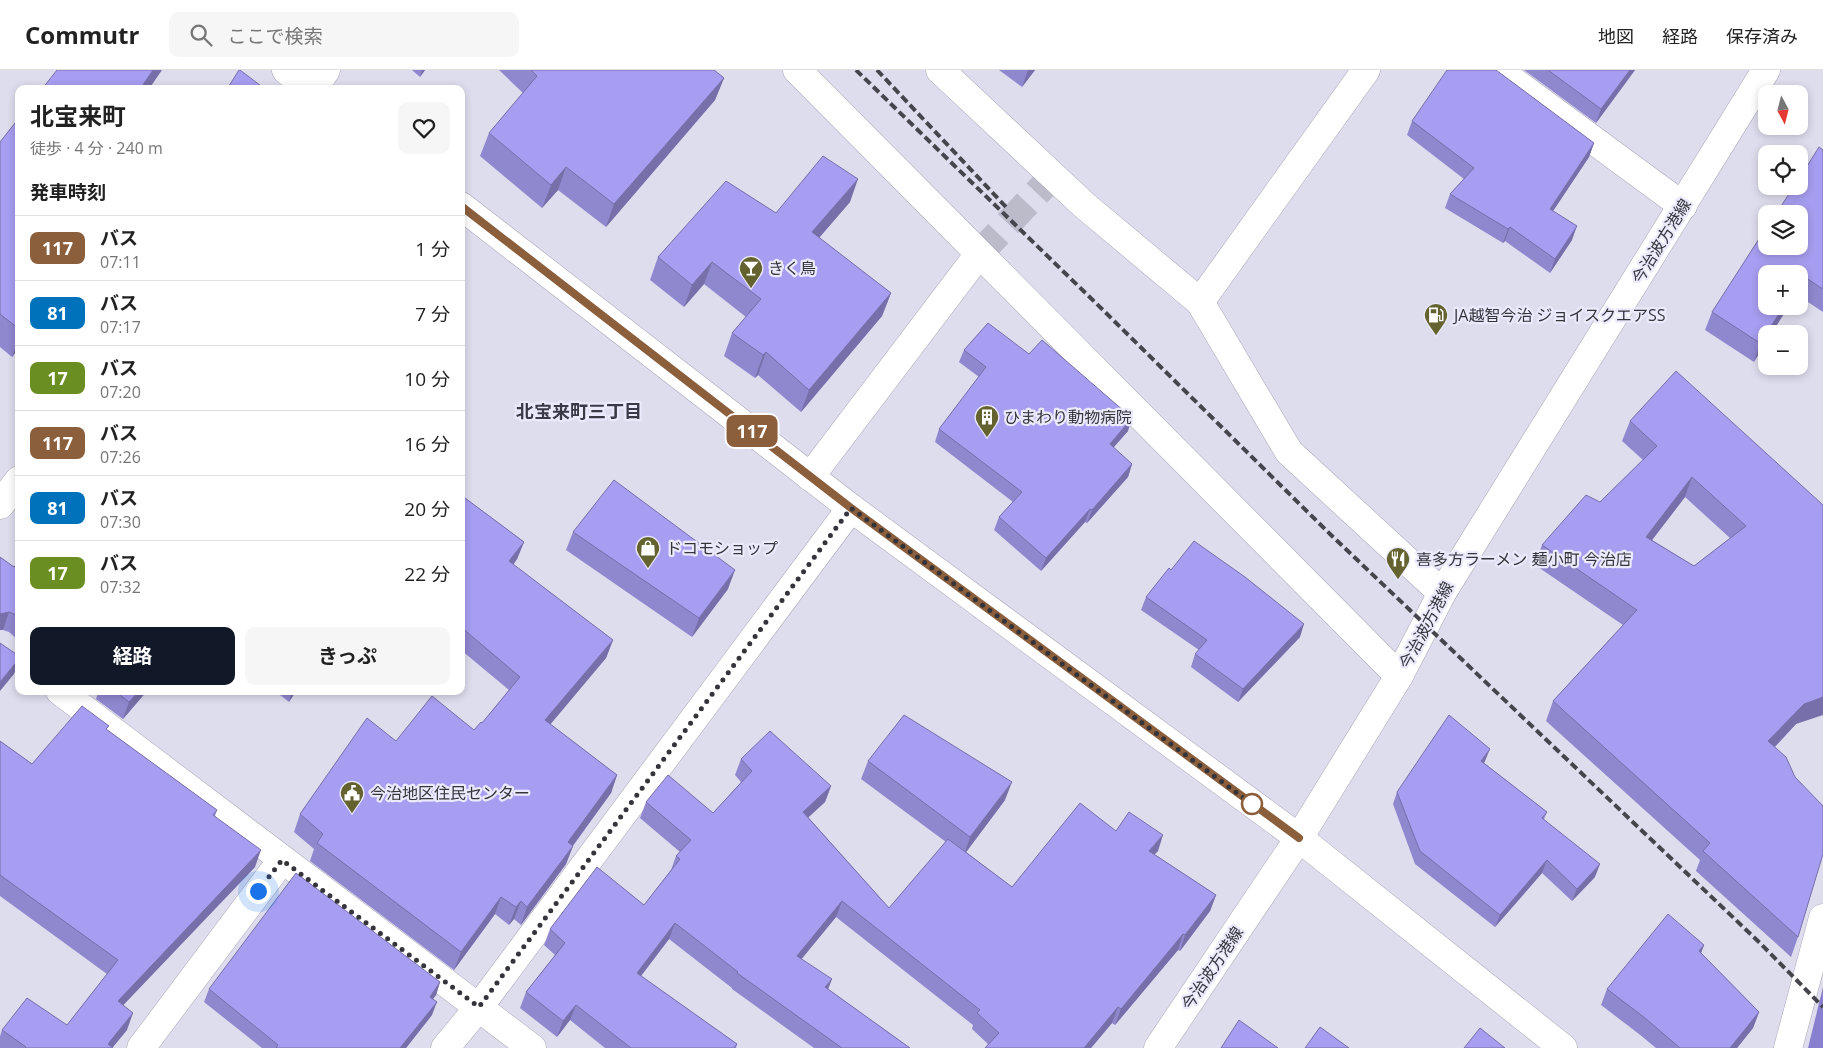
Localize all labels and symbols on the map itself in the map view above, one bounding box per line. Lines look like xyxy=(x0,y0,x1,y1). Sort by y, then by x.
north arrow xyxy=(1758,85,1808,135)
street label: 今治波方港線 xyxy=(1626,194,1696,288)
bar icon: きく鳥 xyxy=(738,255,764,289)
place label: きく鳥 xyxy=(768,257,816,279)
fuel station icon: JA越智今治 ジョイスクエアSS xyxy=(1423,302,1449,336)
place label: JA越智今治 ジョイスクエアSS xyxy=(1452,304,1666,326)
district label: 北宝来町三丁目 xyxy=(516,399,642,423)
building icon: ひまわり動物病院 xyxy=(974,404,1000,438)
place label: ひまわり動物病院 xyxy=(1004,406,1132,428)
line badge: 117 xyxy=(723,415,781,447)
shop icon: ドコモショップ xyxy=(635,535,661,569)
place label: ドコモショップ xyxy=(666,537,778,559)
restaurant icon: 喜多方ラーメン 麺小町 今治店 xyxy=(1385,546,1411,580)
place label: 喜多方ラーメン 麺小町 今治店 xyxy=(1416,548,1632,570)
street label: 今治波方港線 xyxy=(1394,577,1458,673)
public building icon: 今治地区住民センター xyxy=(339,780,365,814)
place label: 今治地区住民センター xyxy=(370,782,530,804)
unlabelled marker xyxy=(1241,793,1263,815)
your location xyxy=(246,879,271,904)
street label: 今治波方港線 xyxy=(1176,922,1248,1014)

